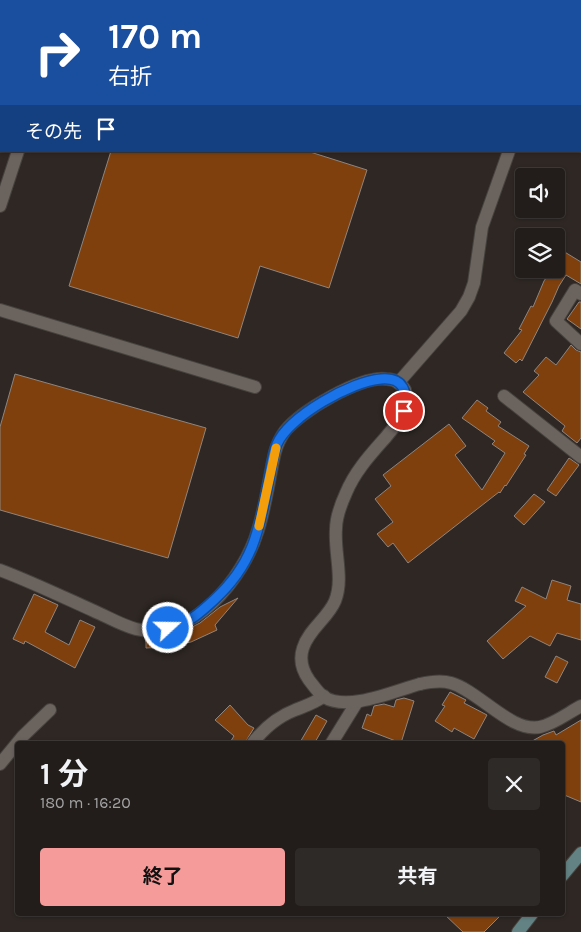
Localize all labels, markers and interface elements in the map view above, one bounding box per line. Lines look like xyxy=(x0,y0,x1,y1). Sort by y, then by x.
text: 170 m xyxy=(108,16,202,57)
icon: right xyxy=(25,20,90,85)
text: 右折 xyxy=(108,64,152,90)
icon: arrive xyxy=(92,115,120,143)
text: その先 xyxy=(25,121,82,143)
map controls xyxy=(515,168,565,278)
button: sound xyxy=(515,168,565,218)
button: layers xyxy=(515,228,565,278)
pin xyxy=(383,390,425,432)
icon: arrive xyxy=(390,397,418,425)
position arrow xyxy=(141,601,193,653)
text: 1 分 xyxy=(40,756,88,792)
button: close xyxy=(488,758,540,810)
text: 180 m · 16:20 xyxy=(40,793,131,812)
button: 終了 xyxy=(40,848,285,906)
button: 共有 xyxy=(295,848,540,906)

